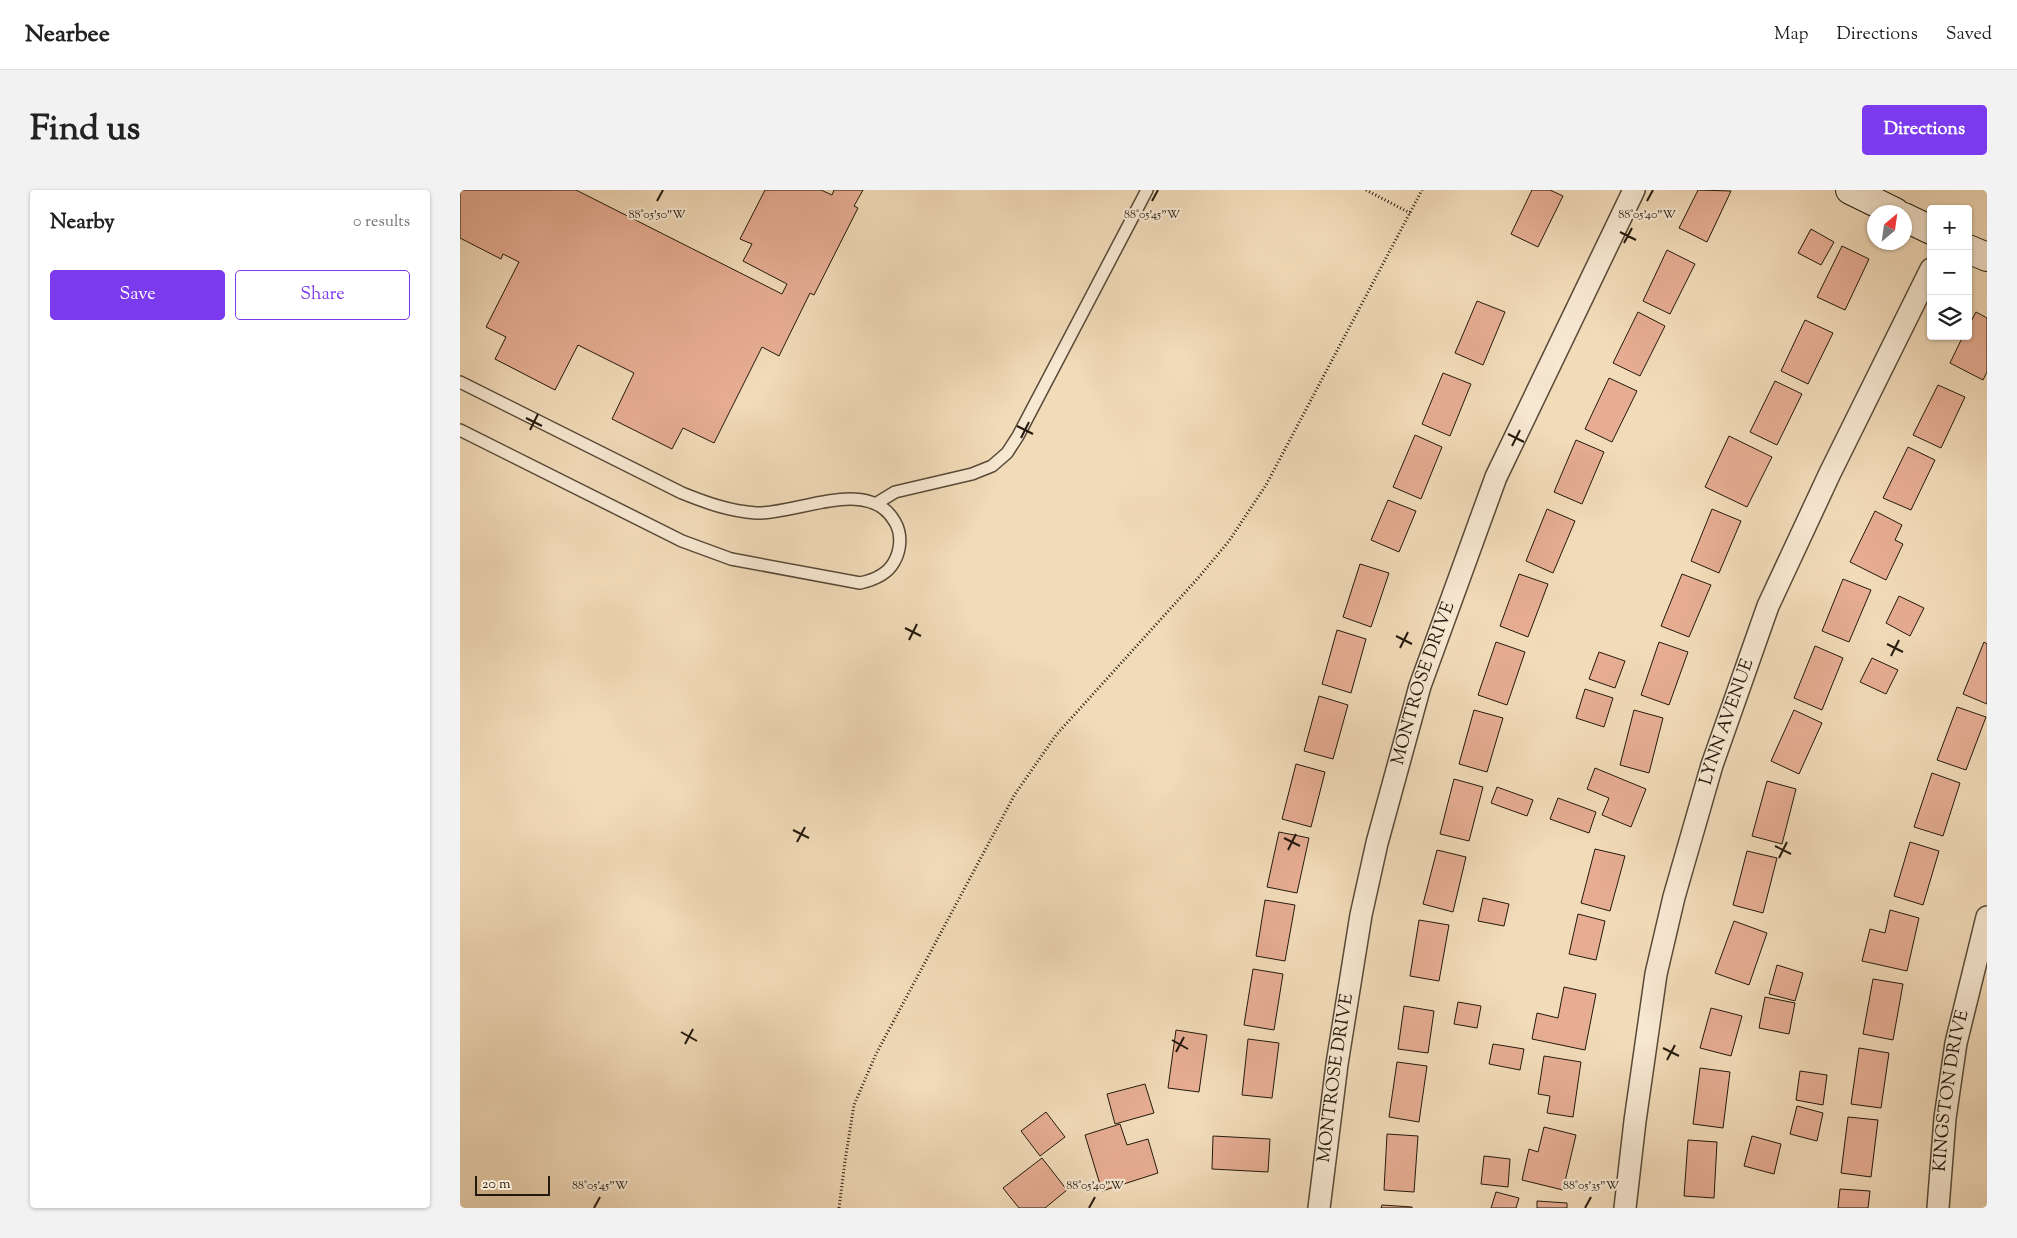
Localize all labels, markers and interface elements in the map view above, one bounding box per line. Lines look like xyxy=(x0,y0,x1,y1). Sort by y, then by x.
text: Nearbee xyxy=(25,18,110,52)
text: Map xyxy=(1774,22,1809,48)
text: Directions xyxy=(1837,22,1918,48)
text: Saved xyxy=(1946,22,1992,48)
text: Find us xyxy=(30,105,140,156)
button: Directions xyxy=(1862,105,1987,155)
north arrow xyxy=(1867,205,1912,250)
map controls xyxy=(1927,205,1972,340)
button: + xyxy=(1927,205,1972,250)
text: 88°05'50"W xyxy=(628,206,686,224)
text: 88°05'45"W xyxy=(1124,206,1181,224)
text: 88°05'40"W xyxy=(1618,206,1677,224)
text: Nearby xyxy=(50,208,115,238)
text: 0 results xyxy=(353,211,410,234)
button: − xyxy=(1927,250,1972,295)
button: Save xyxy=(50,270,225,320)
button: Share xyxy=(235,270,410,320)
button: layers xyxy=(1927,295,1972,340)
street label: MONTROSE DRIVE xyxy=(1386,598,1463,768)
street label: LYNN AVENUE xyxy=(1694,656,1761,788)
street label: MONTROSE DRIVE xyxy=(1312,992,1361,1164)
street label: KINGSTON DRIVE xyxy=(1928,1007,1977,1173)
scale bar xyxy=(475,1173,550,1196)
text: 20 m xyxy=(482,1175,511,1195)
text: 88°05'45"W xyxy=(572,1177,629,1195)
text: 88°05'40"W xyxy=(1066,1177,1125,1195)
text: 88°05'35"W xyxy=(1563,1177,1620,1195)

